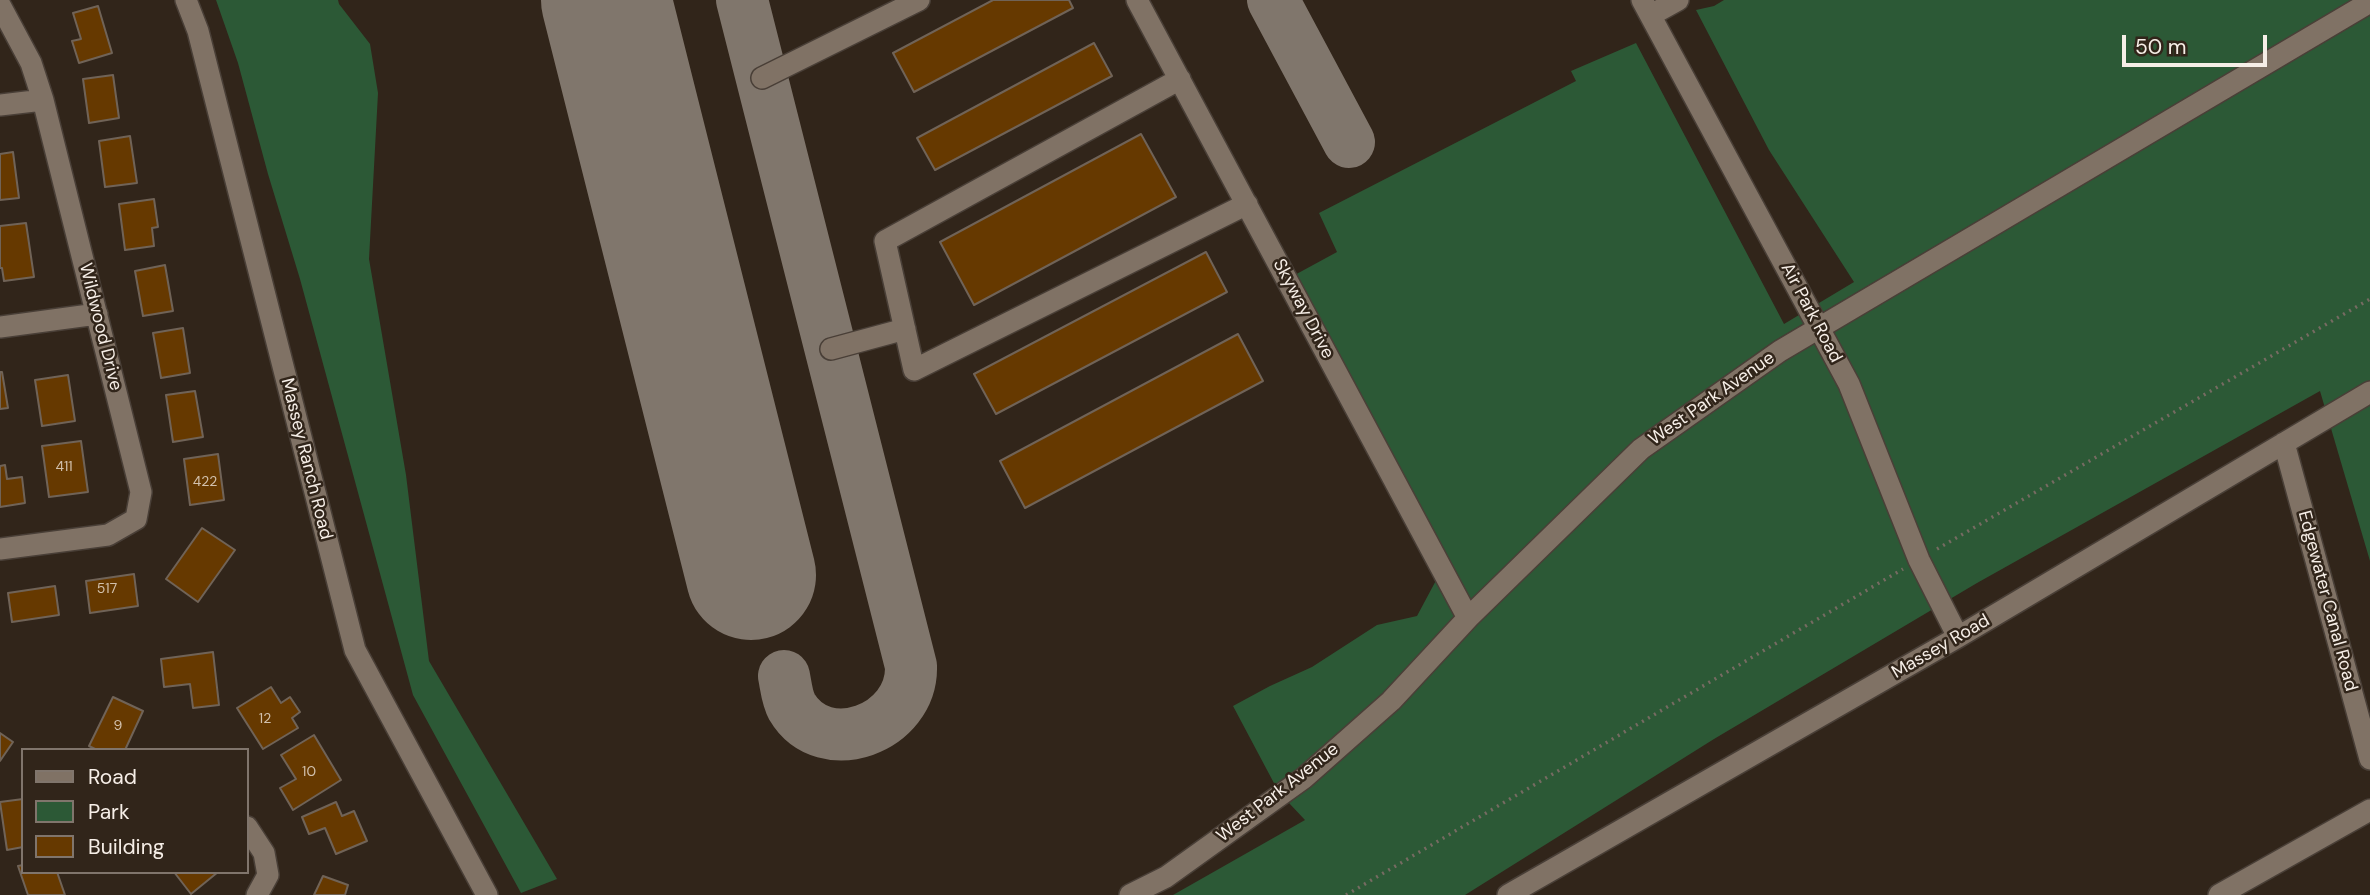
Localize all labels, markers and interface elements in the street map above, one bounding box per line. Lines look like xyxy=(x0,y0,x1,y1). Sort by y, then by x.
scale bar xyxy=(2125,21,2270,65)
text: 50 m xyxy=(2135,33,2186,61)
street label: Skyway Drive xyxy=(1268,255,1338,363)
street label: Air Park Road xyxy=(1776,259,1846,367)
street label: Wildwood Drive xyxy=(74,261,126,393)
street label: West Park Avenue xyxy=(1645,348,1779,450)
street label: Massey Ranch Road xyxy=(275,376,337,542)
house number: 411 xyxy=(55,459,73,475)
house number: 422 xyxy=(193,474,217,490)
street label: Edgewater Canal Road xyxy=(2293,508,2361,694)
house number: 517 xyxy=(97,581,117,597)
street label: Massey Road xyxy=(1888,610,1994,684)
house number: 12 xyxy=(259,711,271,727)
house number: 9 xyxy=(114,718,122,734)
street label: West Park Avenue xyxy=(1213,739,1343,847)
legend xyxy=(21,748,248,874)
text: Road xyxy=(88,763,137,791)
house number: 10 xyxy=(302,764,316,780)
text: Park xyxy=(88,798,129,826)
text: Building xyxy=(88,833,164,861)

